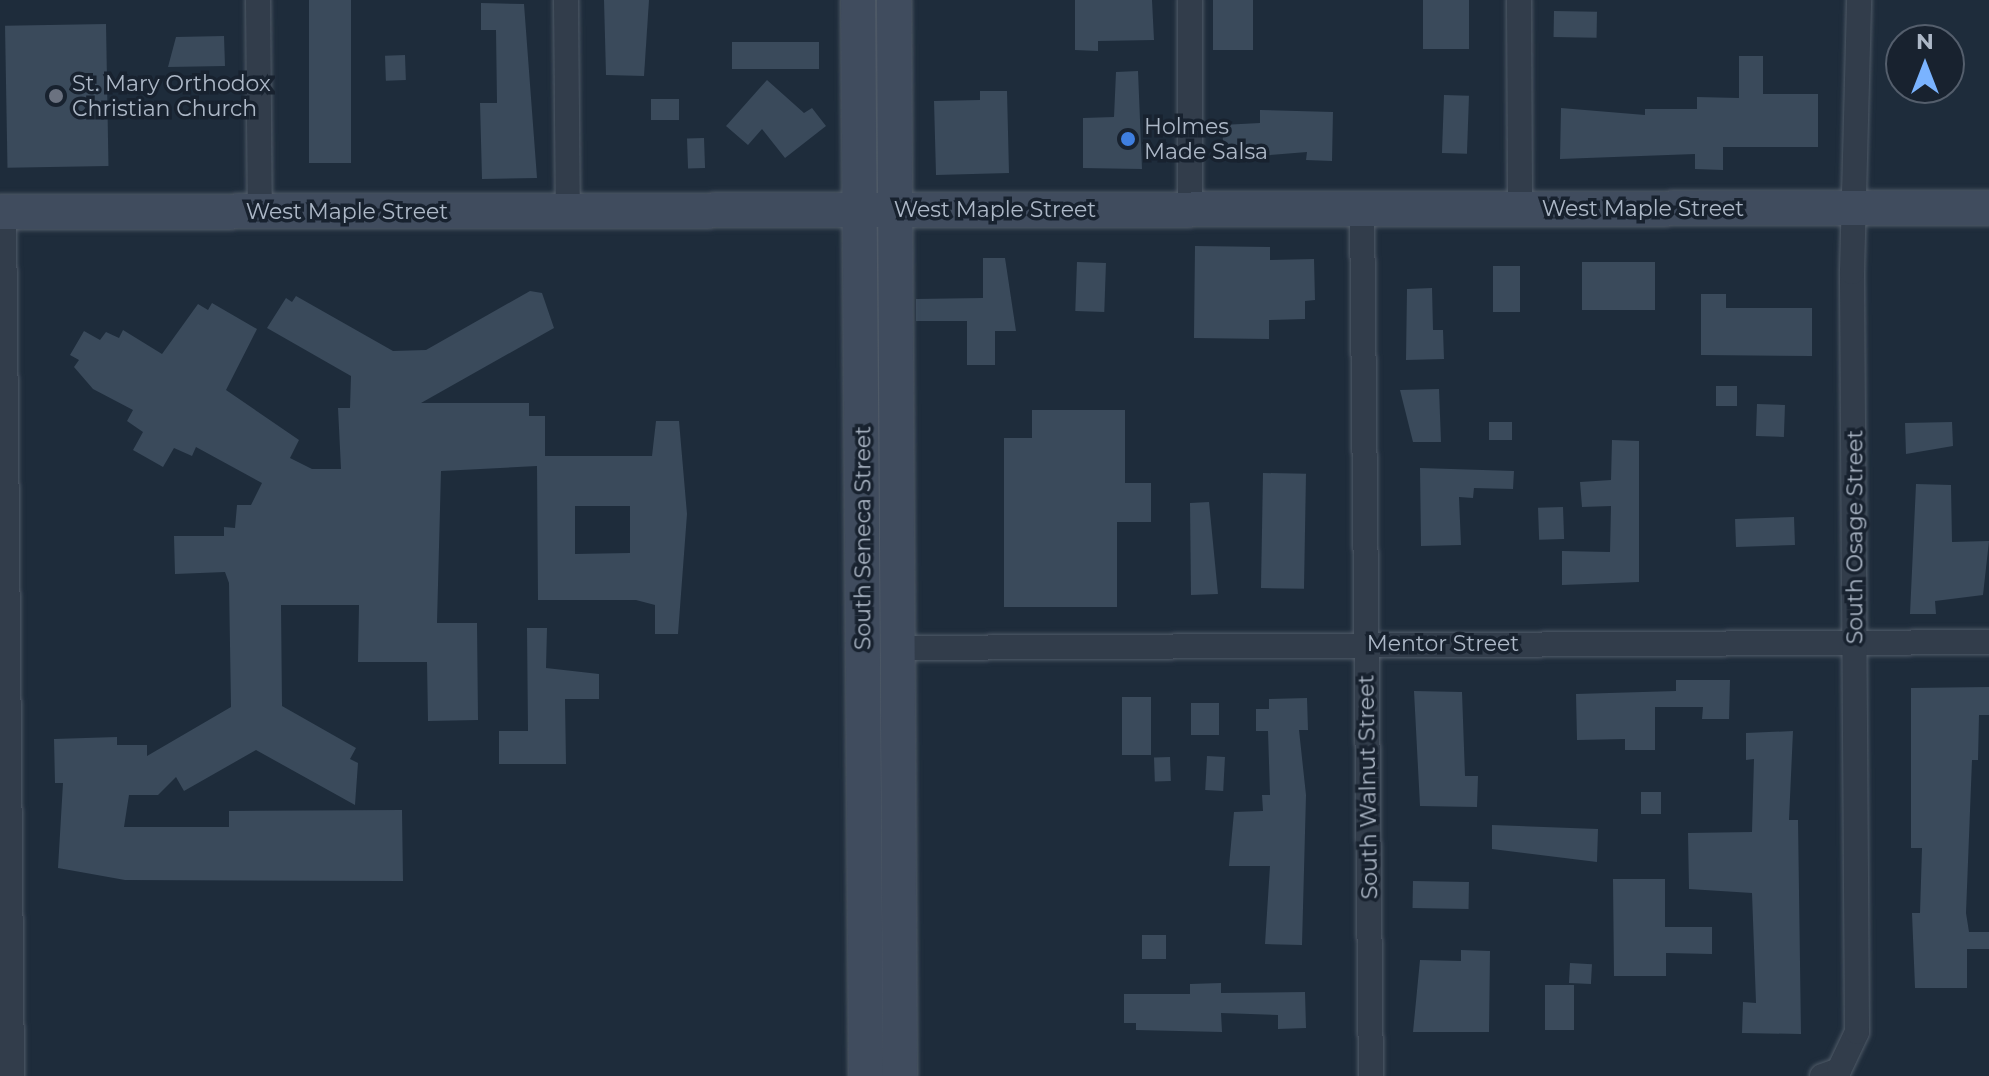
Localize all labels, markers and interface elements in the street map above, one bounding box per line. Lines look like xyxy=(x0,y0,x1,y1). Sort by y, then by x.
north arrow xyxy=(1885,24,1965,104)
text: N xyxy=(1916,28,1934,55)
place label: St. Mary Orthodox Christian Church xyxy=(72,70,271,122)
marker: St. Mary Orthodox Christian Church xyxy=(47,87,65,105)
place label: Holmes Made Salsa xyxy=(1144,113,1268,164)
marker: Holmes Made Salsa xyxy=(1119,130,1137,148)
street label: West Maple Street xyxy=(1542,196,1744,222)
street label: West Maple Street xyxy=(894,197,1096,223)
street label: West Maple Street xyxy=(246,199,448,225)
street label: South Seneca Street xyxy=(850,426,876,650)
street label: South Osage Street xyxy=(1842,430,1868,644)
street label: Mentor Street xyxy=(1367,631,1519,657)
street label: South Walnut Street xyxy=(1353,674,1383,900)

